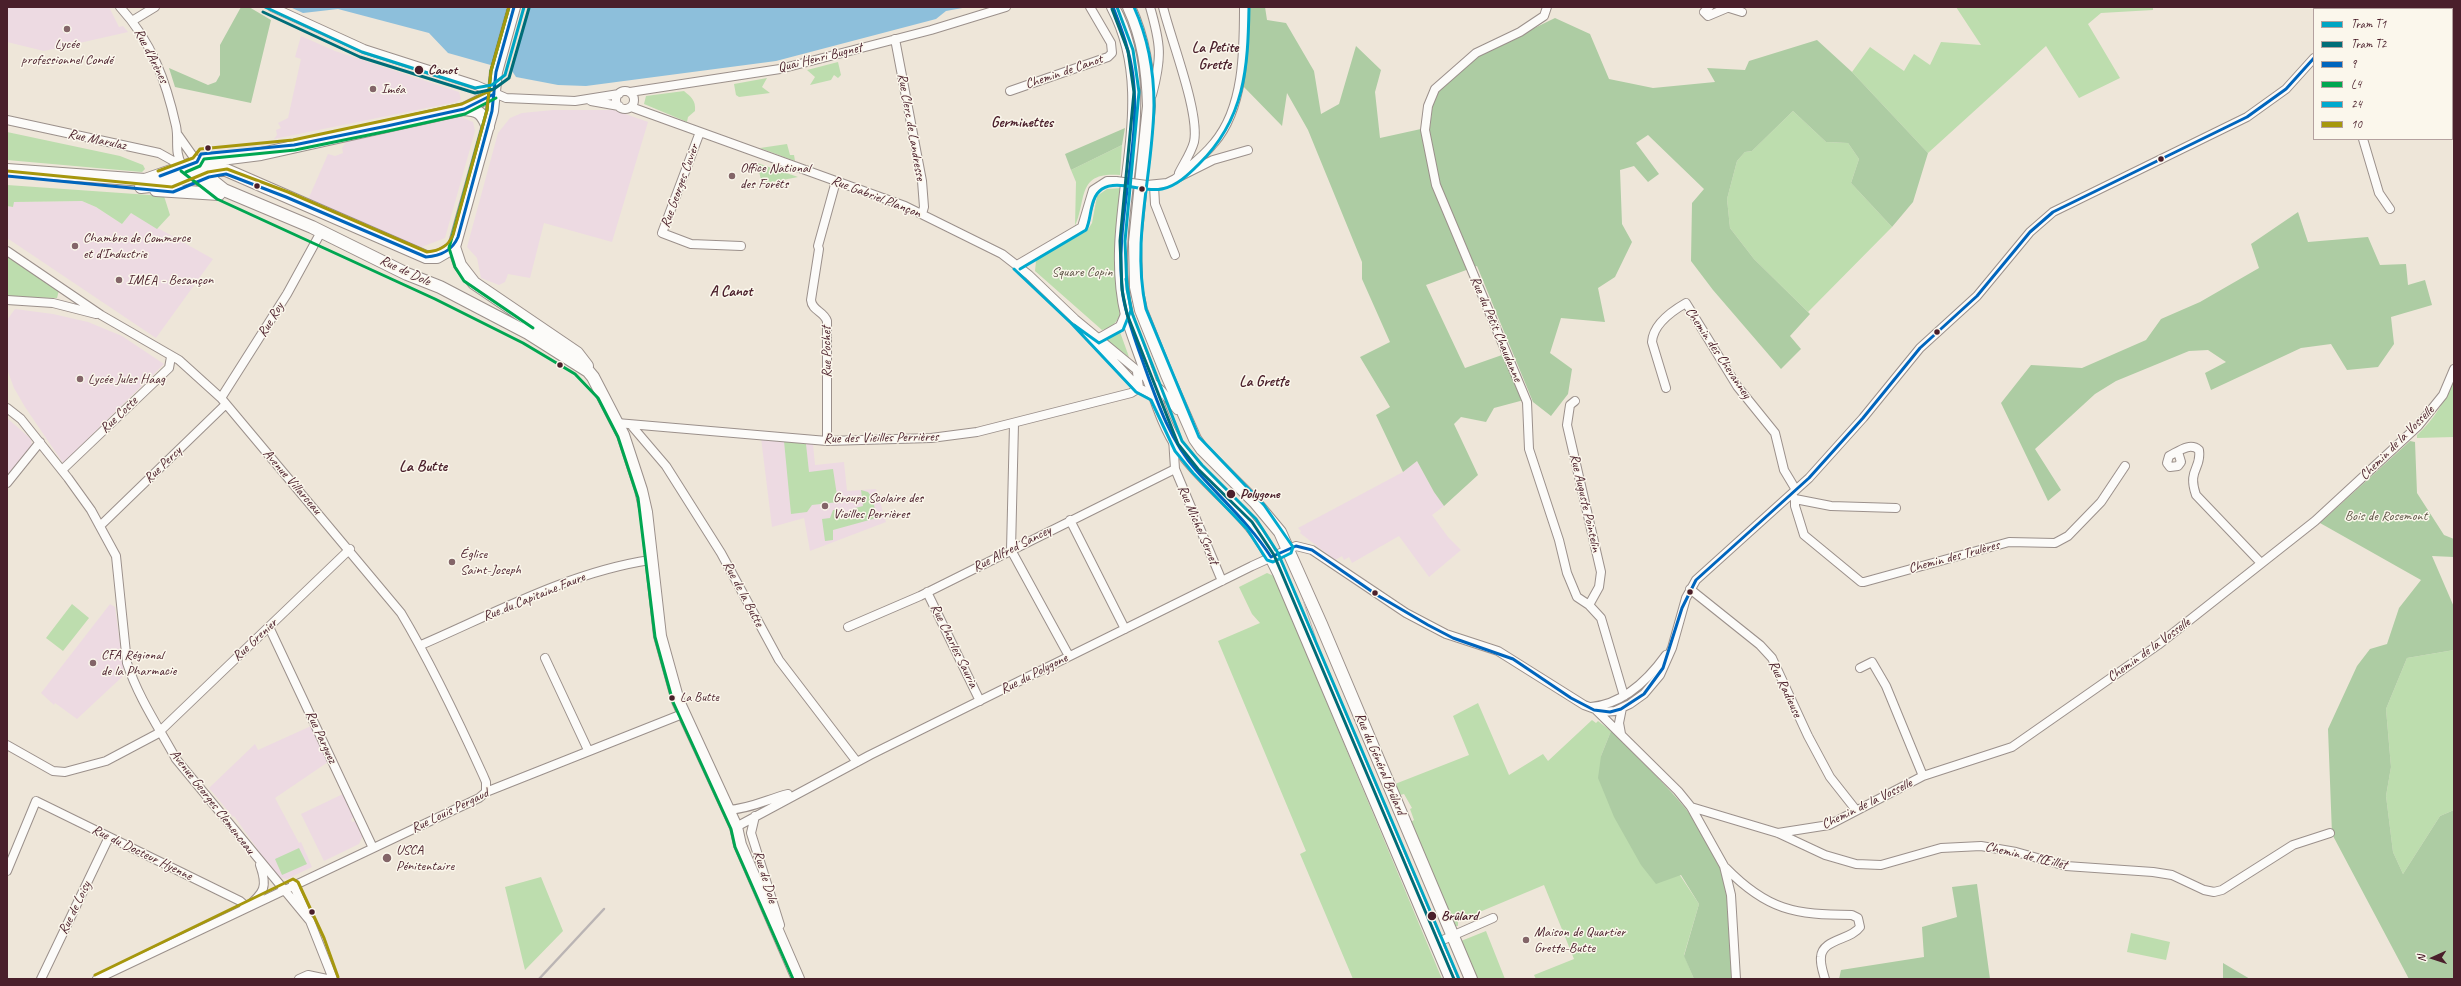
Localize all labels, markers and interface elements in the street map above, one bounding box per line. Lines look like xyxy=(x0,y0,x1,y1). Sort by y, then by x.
legend xyxy=(2313,8,2453,140)
text: Tram T1 xyxy=(2351,16,2386,32)
marker: Lycée professionnel Condé xyxy=(62,24,72,34)
street label: Rue d'Arènes xyxy=(130,26,172,86)
place label: Lycée professionnel Condé xyxy=(21,36,113,68)
text: Tram T2 xyxy=(2351,36,2386,52)
street label: Quai Henri Bugnet xyxy=(776,39,864,77)
district label: La Petite Grette xyxy=(1192,39,1238,74)
street label: Chemin de Canot xyxy=(1023,51,1105,93)
text: 9 xyxy=(2351,56,2356,72)
place label: Canot xyxy=(428,62,457,78)
marker: Canot xyxy=(413,64,425,76)
street label: Rue Clerc de Landresse xyxy=(893,72,929,182)
text: L4 xyxy=(2351,76,2362,92)
place label: Iméa xyxy=(381,81,405,97)
marker: Iméa xyxy=(368,84,378,94)
text: 24 xyxy=(2351,96,2362,112)
district label: Germinettes xyxy=(991,114,1053,132)
text: 10 xyxy=(2351,116,2362,132)
street label: Rue Marulaz xyxy=(66,126,128,154)
street label: Rue Georges Cuvier xyxy=(657,142,703,230)
unlabelled marker xyxy=(203,143,213,153)
unlabelled marker xyxy=(2156,154,2166,164)
place label: Office National des Forêts xyxy=(740,160,810,192)
marker: Office National des Forêts xyxy=(727,171,737,181)
street label: Rue Gabriel Plançon xyxy=(829,172,923,222)
unlabelled marker xyxy=(252,181,262,191)
unlabelled marker xyxy=(1137,184,1147,194)
place label: Chambre de Commerce et d'Industrie xyxy=(83,230,190,262)
marker: Chambre de Commerce et d'Industrie xyxy=(70,241,80,251)
street label: Rue de Dole xyxy=(377,252,433,290)
park label: Square Copin xyxy=(1051,264,1113,280)
place label: IMEA - Besançon xyxy=(127,272,213,288)
street label: Rue du Petit Chaudanne xyxy=(1466,274,1526,384)
marker: IMEA - Besançon xyxy=(114,275,124,285)
district label: A Canot xyxy=(710,283,752,301)
street label: Rue Roy xyxy=(254,300,288,340)
street label: Chemin des Chevanney xyxy=(1681,304,1755,402)
street label: Rue Pochet xyxy=(818,326,836,378)
unlabelled marker xyxy=(1932,327,1942,337)
unlabelled marker xyxy=(555,360,565,370)
place label: Lycée Jules Haag xyxy=(88,371,165,387)
district label: La Grette xyxy=(1239,373,1289,391)
marker: Lycée Jules Haag xyxy=(75,374,85,384)
street label: Rue Coste xyxy=(97,393,141,437)
street label: Chemin de la Vosselle xyxy=(2356,402,2438,484)
street label: Rue des Vieilles Perrières xyxy=(823,429,939,447)
street label: Rue Percy xyxy=(141,443,185,487)
street label: Avenue Villarceau xyxy=(259,446,325,518)
street label: Rue Auguste Pointelin xyxy=(1566,452,1604,554)
district label: La Butte xyxy=(399,457,447,477)
street label: Rue Michel Servet xyxy=(1174,483,1222,567)
place label: Polygone xyxy=(1240,486,1280,502)
marker: Polygone xyxy=(1225,488,1237,500)
place label: Groupe Scolaire des Vieilles Perrières xyxy=(833,490,923,522)
marker: Groupe Scolaire des Vieilles Perrières xyxy=(820,501,830,511)
park label: Bois de Rosemont xyxy=(2345,508,2427,524)
street label: Rue Alfred Sancey xyxy=(970,522,1054,576)
street label: Chemin des Trulères xyxy=(1907,537,2001,577)
place label: Église Saint-Joseph xyxy=(460,546,521,578)
marker: Église Saint-Joseph xyxy=(447,557,457,567)
street label: Rue de la Butte xyxy=(719,558,767,630)
street label: Rue du Capitaine Faure xyxy=(480,569,588,625)
unlabelled marker xyxy=(1685,587,1695,597)
unlabelled marker xyxy=(1370,588,1380,598)
street label: Rue Charles Sauria xyxy=(926,601,982,691)
street label: Chemin de la Vosselle xyxy=(2104,614,2194,686)
street label: Rue Grenier xyxy=(229,615,281,665)
place label: CFA Régional de la Pharmacie xyxy=(101,647,176,680)
street label: Rue du Polygone xyxy=(998,650,1070,698)
marker: CFA Régional de la Pharmacie xyxy=(88,658,98,668)
street label: Rue Radieuse xyxy=(1765,658,1805,720)
place label: La Butte xyxy=(680,690,719,706)
marker: La Butte xyxy=(667,693,677,703)
street label: Rue Parguez xyxy=(301,708,341,766)
street label: Rue du Général Brûlard xyxy=(1351,710,1409,818)
street label: Avenue Georges Clemenceau xyxy=(166,746,258,858)
street label: Chemin de la Vosselle xyxy=(1819,775,1915,833)
street label: Rue Louis Pergaud xyxy=(408,785,492,837)
street label: Rue du Docteur Hyenne xyxy=(89,821,195,885)
street label: Chemin de l'Œillet xyxy=(1983,838,2069,874)
place label: USCA Pénitentaire xyxy=(396,842,454,874)
street label: Rue de Dole xyxy=(749,849,781,905)
marker: USCA Pénitentaire xyxy=(381,852,393,864)
street label: Rue de Loisy xyxy=(55,879,95,937)
unlabelled marker xyxy=(307,907,317,917)
place label: Brûlard xyxy=(1441,908,1478,924)
marker: Brûlard xyxy=(1426,910,1438,922)
place label: Maison de Quartier Grette-Butte xyxy=(1534,924,1625,956)
marker: Maison de Quartier Grette-Butte xyxy=(1521,935,1531,945)
north arrow xyxy=(2413,938,2453,978)
text: N xyxy=(2414,955,2428,962)

